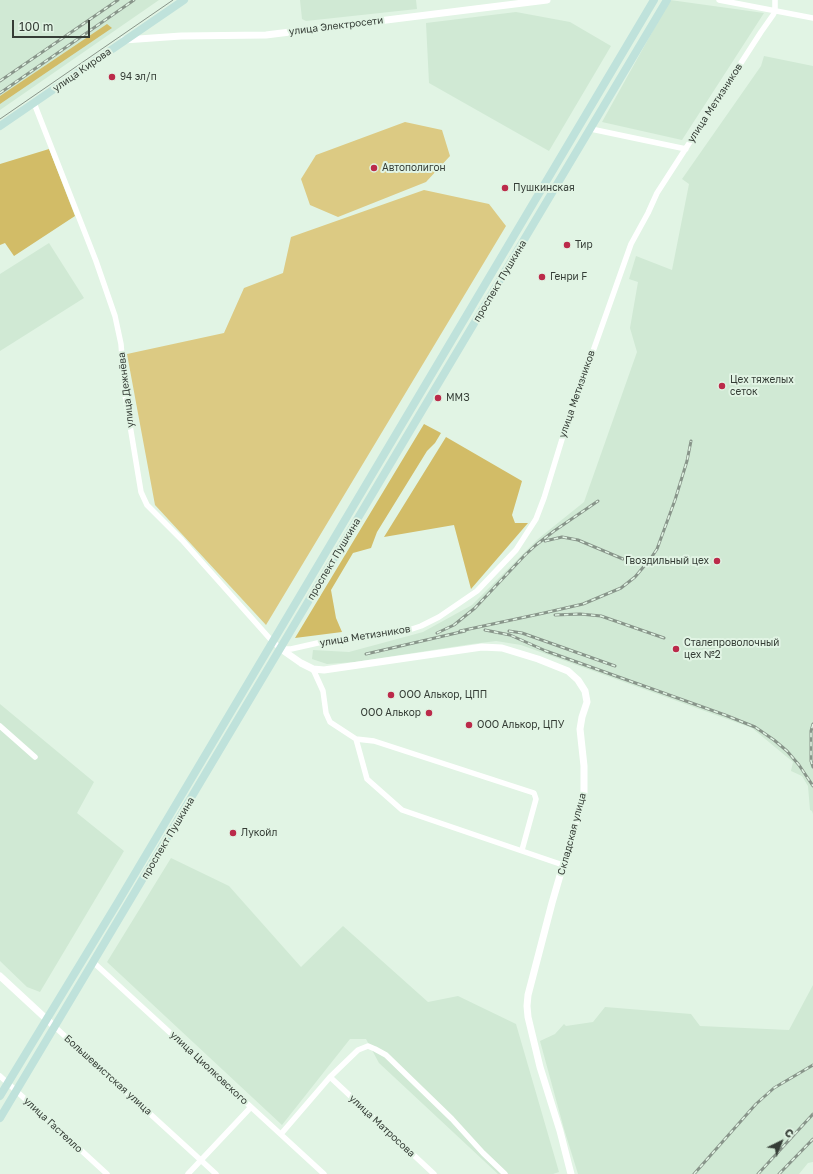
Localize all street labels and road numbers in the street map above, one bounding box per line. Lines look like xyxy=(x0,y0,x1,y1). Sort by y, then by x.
street label: улица Электросети xyxy=(288,14,384,38)
street label: улица Кирова xyxy=(51,45,113,95)
street label: улица Метизников xyxy=(685,61,745,145)
street label: проспект Пушкина xyxy=(471,238,529,324)
street label: улица Метизников xyxy=(556,349,598,439)
street label: улица Дежнёва xyxy=(115,352,137,428)
street label: проспект Пушкина xyxy=(305,516,363,602)
street label: улица Метизников xyxy=(319,623,411,649)
street label: Складская улица xyxy=(555,792,589,876)
street label: проспект Пушкина xyxy=(139,795,197,881)
street label: улица Циолковского xyxy=(168,1029,250,1107)
street label: Большевистская улица xyxy=(62,1032,154,1118)
street label: улица Матросова xyxy=(347,1092,417,1160)
street label: улица Гастелло xyxy=(21,1095,85,1155)

